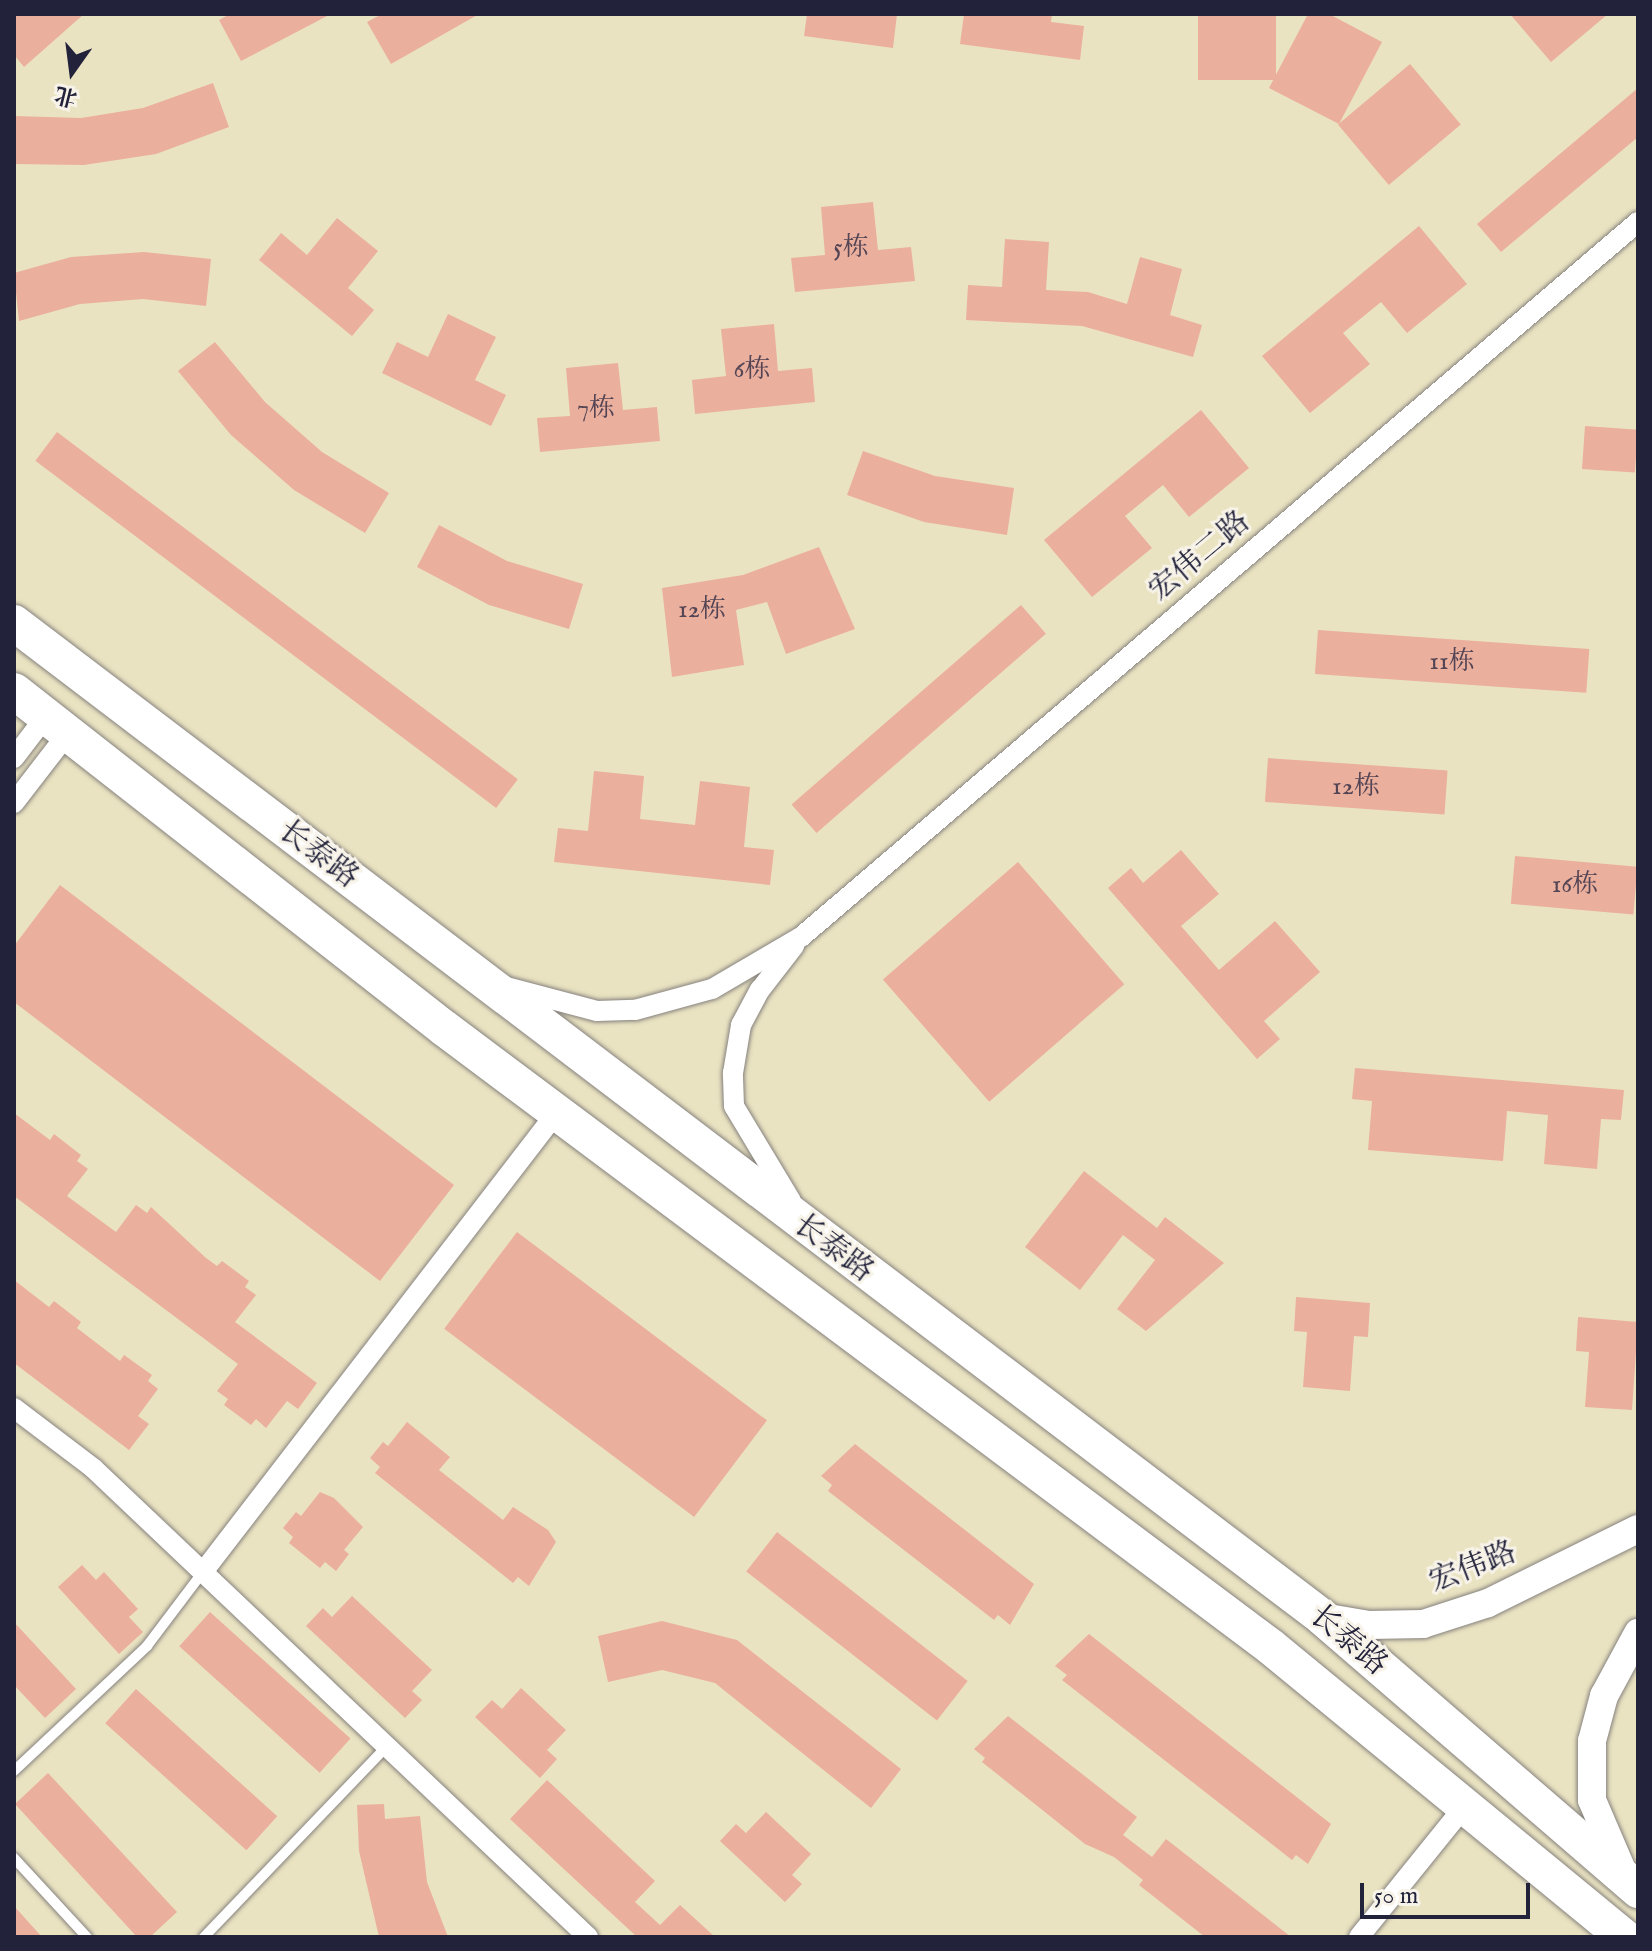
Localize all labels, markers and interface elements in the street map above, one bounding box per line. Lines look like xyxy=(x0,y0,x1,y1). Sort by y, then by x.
north arrow xyxy=(32,32,112,112)
text: 北 xyxy=(52,79,80,112)
house number: 5栋 xyxy=(833,232,869,264)
house number: 6栋 xyxy=(734,354,770,386)
house number: 7栋 xyxy=(577,393,615,425)
street label: 宏伟二路 xyxy=(1142,505,1258,609)
house number: 12栋 xyxy=(678,594,726,626)
house number: 11栋 xyxy=(1429,646,1475,678)
house number: 12栋 xyxy=(1332,771,1380,803)
street label: 长泰路 xyxy=(271,814,365,896)
house number: 16栋 xyxy=(1552,869,1598,901)
street label: 长泰路 xyxy=(786,1208,880,1290)
street label: 宏伟路 xyxy=(1425,1535,1521,1601)
street label: 长泰路 xyxy=(1302,1598,1394,1684)
scale bar xyxy=(1364,1867,1534,1917)
text: 50 m xyxy=(1374,1881,1418,1912)

